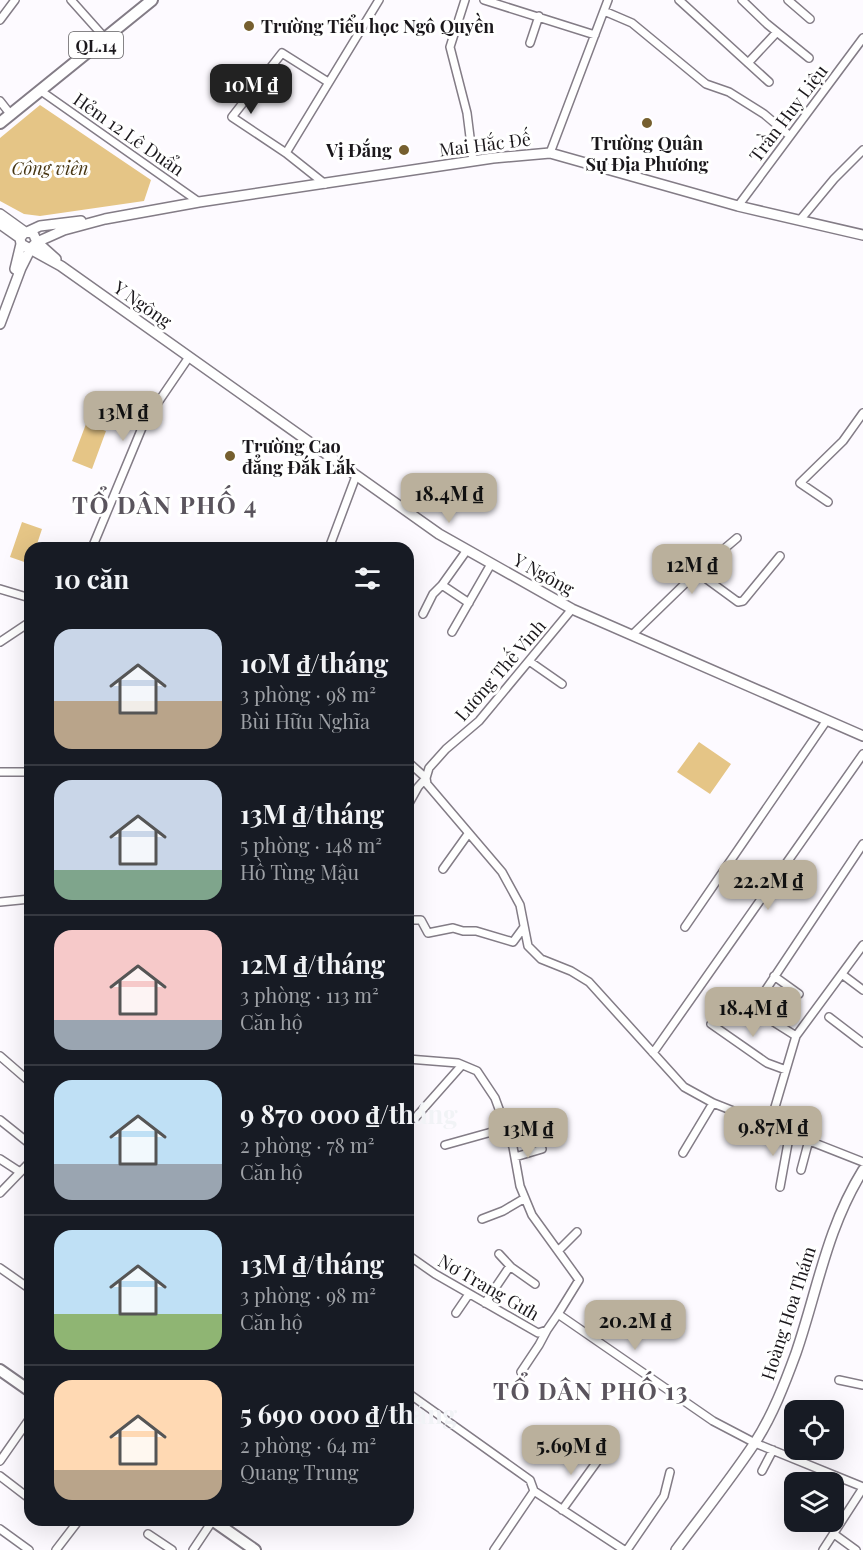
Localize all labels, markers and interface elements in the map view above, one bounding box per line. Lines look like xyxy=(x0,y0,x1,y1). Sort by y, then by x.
place label: Trường Tiểu học Ngô Quyền xyxy=(261,12,494,38)
marker: Trường Tiểu học Ngô Quyền xyxy=(242,19,256,33)
road number: QL.14 xyxy=(69,32,123,58)
street label: Trần Huy Liệu xyxy=(742,58,833,166)
pin: 10M ₫ xyxy=(209,64,293,115)
text: 10M ₫ xyxy=(224,70,278,97)
street label: Hẻm 12 Lê Duẩn xyxy=(69,87,189,181)
marker: Trường Quân Sự Địa Phương xyxy=(640,116,654,130)
street label: Mai Hắc Đế xyxy=(438,124,532,162)
place label: Trường Quân Sự Địa Phương xyxy=(586,131,709,176)
place label: Vị Đắng xyxy=(325,138,392,162)
marker: Vị Đắng xyxy=(397,143,411,157)
park label: Công viên xyxy=(11,156,89,180)
street label: Y Ngông xyxy=(108,275,177,333)
pin: 13M ₫ xyxy=(81,391,165,442)
text: 13M ₫ xyxy=(98,397,148,424)
place label: Trường Cao đẳng Đắk Lắk xyxy=(242,434,356,479)
marker: Trường Cao đẳng Đắk Lắk xyxy=(223,449,237,463)
pin: 18.4M ₫ xyxy=(394,473,504,524)
text: 18.4M ₫ xyxy=(415,479,483,506)
district label: TỔ DÂN PHỐ 4 xyxy=(72,484,258,520)
pin: 12M ₫ xyxy=(650,544,734,595)
street label: Y Ngông xyxy=(508,547,579,601)
text: 12M ₫ xyxy=(666,550,718,577)
text: 10 căn xyxy=(54,561,129,596)
icon: filters xyxy=(351,562,384,595)
street label: Lương Thế Vinh xyxy=(448,613,551,726)
text: 10M ₫/tháng xyxy=(240,645,388,680)
icon: home xyxy=(102,653,174,725)
text: 3 phòng · 98 m² xyxy=(240,680,376,707)
text: Bùi Hữu Nghĩa xyxy=(240,707,370,734)
text: 13M ₫/tháng xyxy=(240,796,384,831)
icon: home xyxy=(102,804,174,876)
text: 5 phòng · 148 m² xyxy=(240,831,382,858)
text: Hồ Tùng Mậu xyxy=(240,858,359,885)
pin: 22.2M ₫ xyxy=(713,860,823,911)
text: 22.2M ₫ xyxy=(733,866,803,893)
text: 12M ₫/tháng xyxy=(240,946,385,981)
icon: home xyxy=(102,954,174,1026)
text: 3 phòng · 113 m² xyxy=(240,981,379,1008)
pin: 18.4M ₫ xyxy=(698,987,808,1038)
text: 18.4M ₫ xyxy=(719,993,787,1020)
text: Căn hộ xyxy=(240,1008,303,1035)
text: 9 870 000 ₫/tháng xyxy=(240,1096,458,1131)
icon: home xyxy=(102,1104,174,1176)
pin: 9.87M ₫ xyxy=(718,1106,828,1157)
pin: 13M ₫ xyxy=(486,1108,570,1159)
text: 9.87M ₫ xyxy=(738,1112,808,1139)
text: 13M ₫ xyxy=(503,1114,553,1141)
text: 2 phòng · 78 m² xyxy=(240,1131,374,1158)
text: Căn hộ xyxy=(240,1158,303,1185)
street label: Hoàng Hoa Thám xyxy=(755,1243,821,1383)
text: 13M ₫/tháng xyxy=(240,1246,384,1281)
street label: Nơ Trang Gưh xyxy=(434,1248,544,1326)
icon: home xyxy=(102,1254,174,1326)
text: 3 phòng · 98 m² xyxy=(240,1281,376,1308)
pin: 20.2M ₫ xyxy=(580,1300,690,1351)
text: 20.2M ₫ xyxy=(599,1306,671,1333)
text: Căn hộ xyxy=(240,1308,303,1335)
district label: TỔ DÂN PHỐ 13 xyxy=(493,1370,689,1406)
text: 5 690 000 ₫/tháng xyxy=(240,1396,457,1431)
map controls xyxy=(784,1400,844,1532)
button: locate xyxy=(784,1400,844,1460)
icon: home xyxy=(102,1404,174,1476)
pin: 5.69M ₫ xyxy=(516,1425,626,1476)
text: 2 phòng · 64 m² xyxy=(240,1431,376,1458)
text: 5.69M ₫ xyxy=(536,1431,606,1458)
text: Quang Trung xyxy=(240,1458,358,1485)
button: layers xyxy=(784,1472,844,1532)

